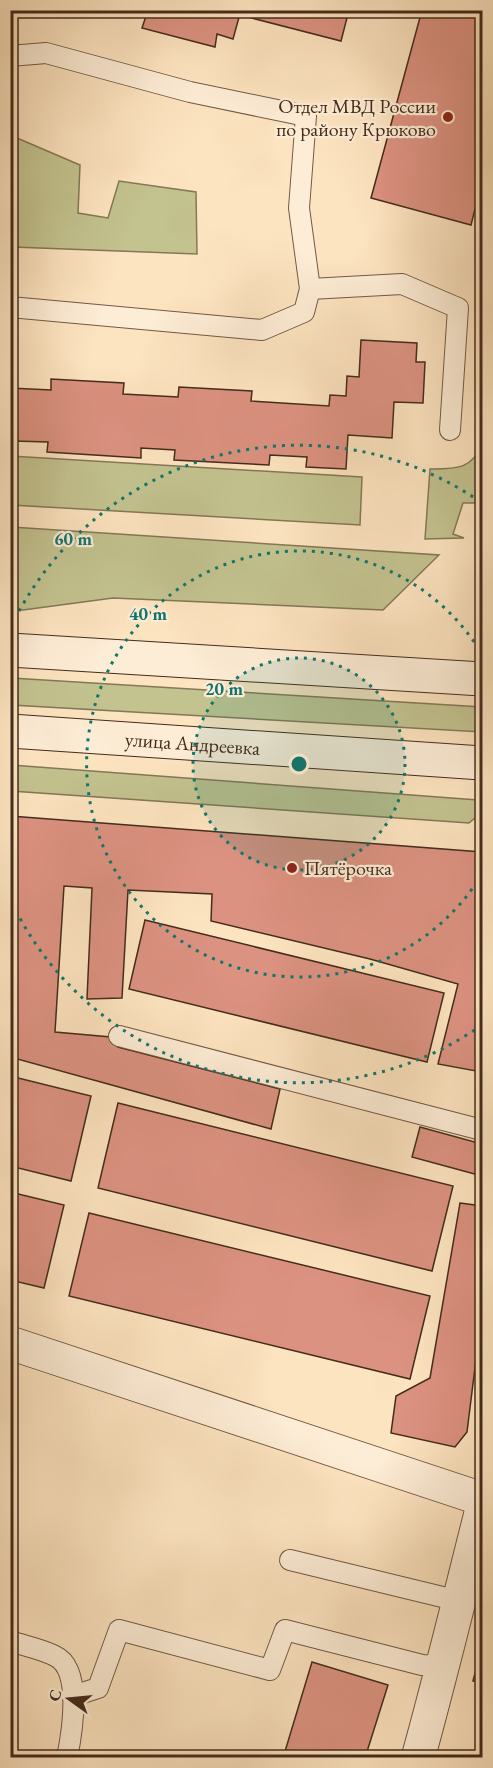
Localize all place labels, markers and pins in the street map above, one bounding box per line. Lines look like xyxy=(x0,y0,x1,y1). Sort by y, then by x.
place label: Отдел МВД России по району Крюково xyxy=(276,93,436,142)
marker: Отдел МВД России по району Крюково xyxy=(441,110,455,124)
centre of rings xyxy=(289,754,309,774)
place label: Пятёрочка xyxy=(304,855,392,881)
marker: Пятёрочка xyxy=(285,861,299,875)

